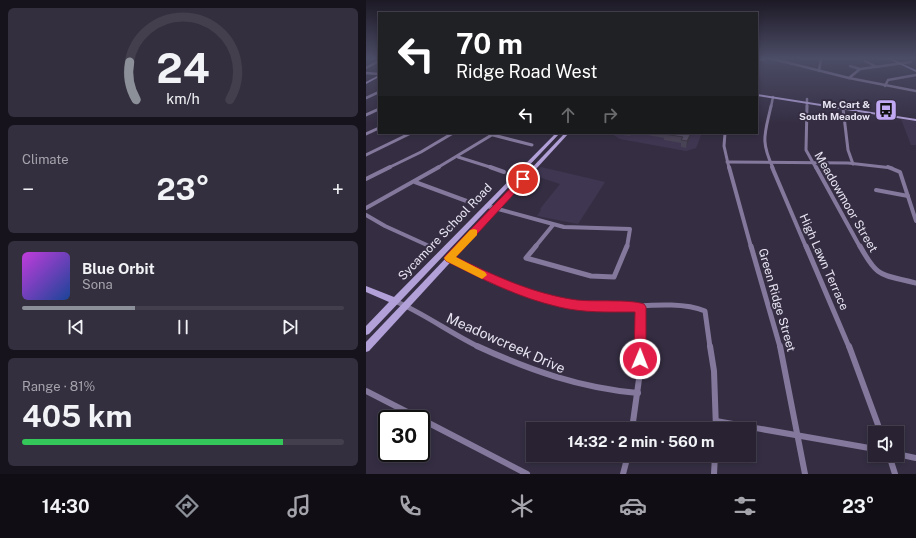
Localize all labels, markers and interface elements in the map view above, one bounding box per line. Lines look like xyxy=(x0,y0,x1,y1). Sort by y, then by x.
text: 70 m xyxy=(456,27,523,60)
icon: left xyxy=(390,28,442,80)
text: 24 xyxy=(156,43,210,92)
text: Ridge Road West xyxy=(456,61,598,82)
text: km/h xyxy=(166,90,200,107)
bus stop icon: Mc Cart & South Meadow xyxy=(873,97,899,123)
place label: Mc Cart & South Meadow xyxy=(799,98,870,122)
icon: left xyxy=(515,104,537,126)
icon: ahead xyxy=(557,104,579,126)
icon: right xyxy=(599,104,621,126)
street label: Meadowmoor Street xyxy=(812,149,881,255)
text: Climate xyxy=(22,152,69,167)
pin xyxy=(506,162,540,196)
icon: arrive xyxy=(512,168,534,190)
text: 23° xyxy=(156,171,210,207)
text: − xyxy=(22,176,34,202)
text: + xyxy=(332,176,344,202)
street label: Sycamore School Road xyxy=(395,181,495,283)
street label: High Lawn Terrace xyxy=(796,212,852,313)
street label: Green Ridge Street xyxy=(756,247,799,354)
text: Blue Orbit xyxy=(82,260,155,277)
text: Sona xyxy=(82,277,113,292)
street label: Meadowcreek Drive xyxy=(444,310,568,376)
icon: previous xyxy=(65,316,87,338)
icon: pause xyxy=(172,316,194,338)
icon: next xyxy=(279,316,301,338)
position arrow xyxy=(619,338,661,380)
text: Range · 81% xyxy=(22,379,95,394)
text: 405 km xyxy=(22,398,132,434)
speed limit sign: 30 xyxy=(378,410,430,462)
map controls xyxy=(868,426,904,462)
button: sound xyxy=(868,426,904,462)
text: 14:32 · 2 min · 560 m xyxy=(568,433,714,450)
icon: directions xyxy=(173,492,201,520)
icon: music xyxy=(285,492,313,520)
icon: phone xyxy=(396,492,424,520)
icon: climate xyxy=(508,492,536,520)
icon: car xyxy=(619,492,647,520)
icon: filters xyxy=(731,492,759,520)
text: 14:30 xyxy=(42,496,90,517)
text: 23° xyxy=(842,496,874,517)

